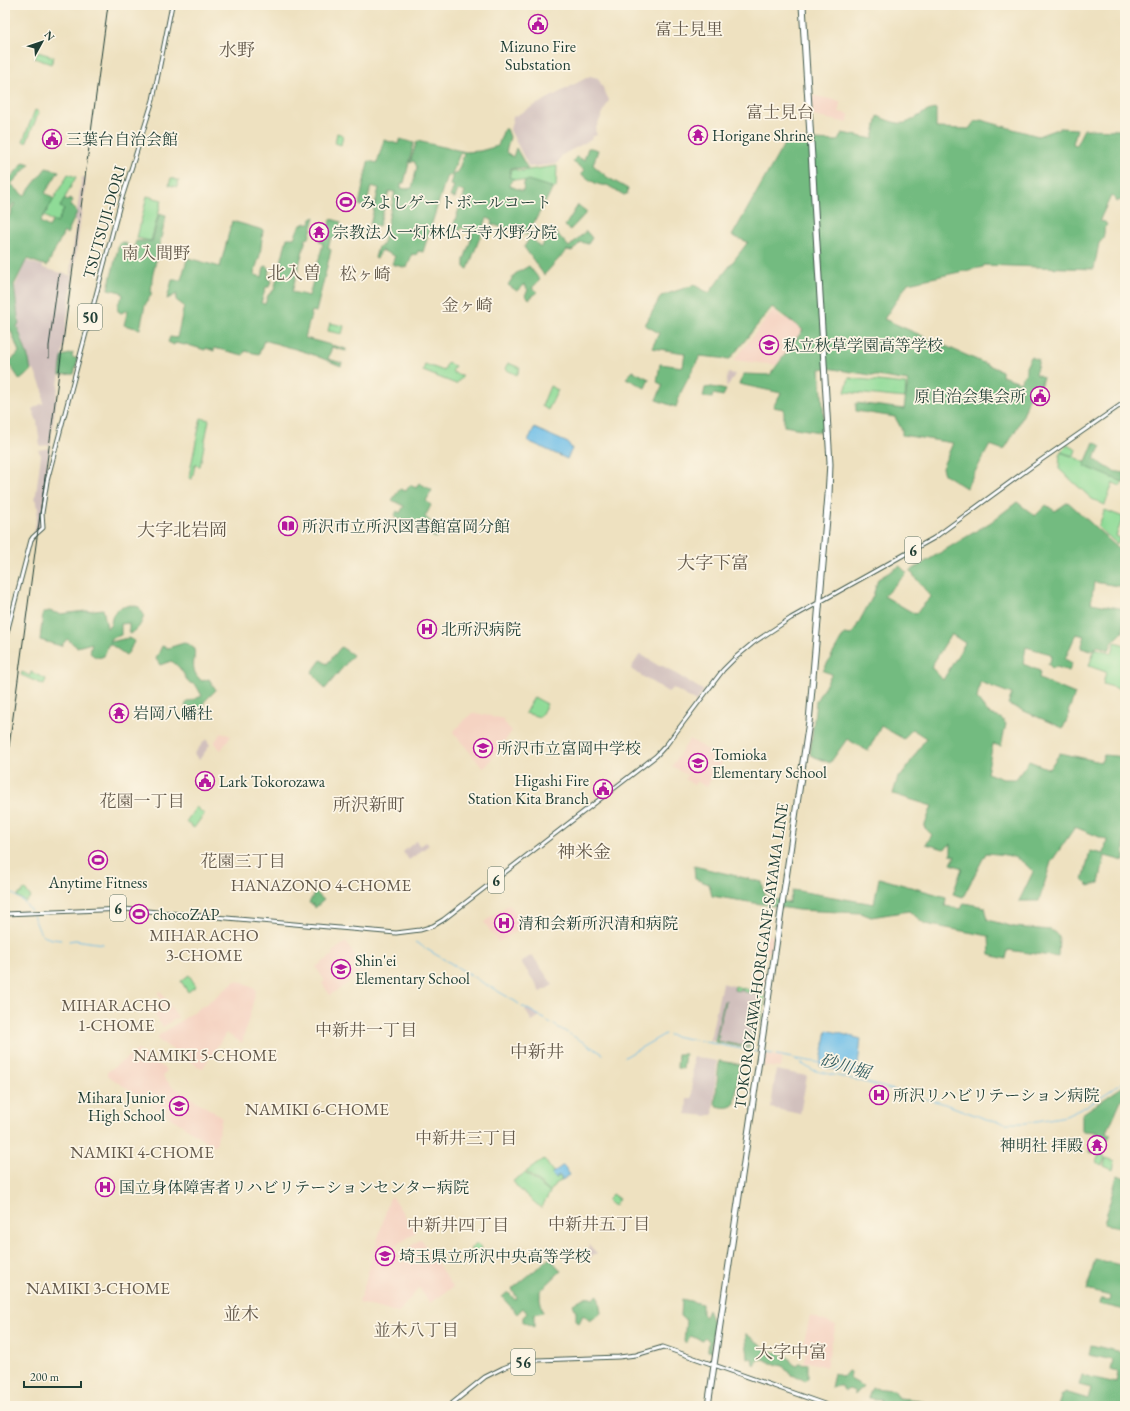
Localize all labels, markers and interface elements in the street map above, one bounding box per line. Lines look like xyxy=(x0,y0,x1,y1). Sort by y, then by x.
public building icon: Mizuno Fire Substation xyxy=(527,13,549,35)
district label: 富士見里 xyxy=(655,18,723,40)
north arrow xyxy=(22,22,62,62)
text: N xyxy=(41,28,58,44)
place label: Mizuno Fire Substation xyxy=(500,36,576,75)
district label: 水野 xyxy=(219,38,255,61)
district label: 富士見台 xyxy=(746,101,814,123)
temple icon: Horigane Shrine xyxy=(687,124,709,146)
place label: Horigane Shrine xyxy=(712,125,813,146)
public building icon: 三葉台自治会館 xyxy=(41,128,63,150)
place label: 三葉台自治会館 xyxy=(66,129,178,150)
street label: TSUTSUJI-DORI xyxy=(78,163,130,281)
sports icon: みよしゲートボールコート xyxy=(335,191,357,213)
place label: みよしゲートボールコート xyxy=(360,192,552,213)
temple icon: 宗教法人一灯林仏子寺水野分院 xyxy=(308,221,330,243)
place label: 宗教法人一灯林仏子寺水野分院 xyxy=(333,222,557,243)
district label: 南入間野 xyxy=(122,242,190,264)
district label: 北入曽 xyxy=(267,261,321,284)
district label: 松ヶ崎 xyxy=(340,263,391,285)
district label: 金ヶ崎 xyxy=(442,294,493,316)
road number: 50 xyxy=(78,304,102,330)
school or university icon: 私立秋草学園高等学校 xyxy=(758,334,780,356)
place label: 私立秋草学園高等学校 xyxy=(783,335,943,356)
public building icon: 原自治会集会所 xyxy=(1029,385,1051,407)
place label: 原自治会集会所 xyxy=(914,386,1026,407)
library icon: 所沢市立所沢図書館富岡分館 xyxy=(277,515,299,537)
place label: 所沢市立所沢図書館富岡分館 xyxy=(302,516,510,537)
district label: 大字北岩岡 xyxy=(137,518,227,541)
road number: 6 xyxy=(905,537,921,563)
district label: 大字下富 xyxy=(677,551,749,574)
hospital icon: 北所沢病院 xyxy=(416,618,438,640)
place label: 北所沢病院 xyxy=(441,619,521,640)
temple icon: 岩岡八幡社 xyxy=(108,702,130,724)
place label: 岩岡八幡社 xyxy=(133,703,213,724)
school or university icon: 所沢市立富岡中学校 xyxy=(472,737,494,759)
place label: 所沢市立富岡中学校 xyxy=(497,738,641,759)
place label: Tomioka Elementary School xyxy=(712,744,827,783)
school or university icon: Tomioka Elementary School xyxy=(687,752,709,774)
public building icon: Lark Tokorozawa xyxy=(194,770,216,792)
place label: Higashi Fire Station Kita Branch xyxy=(468,770,589,809)
place label: Lark Tokorozawa xyxy=(219,771,326,792)
public building icon: Higashi Fire Station Kita Branch xyxy=(592,778,614,800)
district label: 花園一丁目 xyxy=(100,790,185,812)
district label: 所沢新町 xyxy=(333,793,405,816)
street label: TOKOROZAWA-HORIGANE-SAYAMA LINE xyxy=(729,802,793,1110)
district label: 神米金 xyxy=(557,840,611,863)
sports icon: Anytime Fitness xyxy=(87,849,109,871)
district label: 花園三丁目 xyxy=(201,850,286,872)
road number: 6 xyxy=(488,867,504,893)
place label: Anytime Fitness xyxy=(48,872,147,893)
district label: HANAZONO 4-CHOME xyxy=(231,874,412,896)
road number: 6 xyxy=(110,895,126,921)
sports icon: chocoZAP xyxy=(128,903,150,925)
place label: chocoZAP xyxy=(153,904,220,925)
hospital icon: 清和会新所沢清和病院 xyxy=(493,912,515,934)
place label: 清和会新所沢清和病院 xyxy=(518,913,678,934)
district label: MIHARACHO 3-CHOME xyxy=(149,924,259,966)
place label: Shin'ei Elementary School xyxy=(355,950,470,989)
school or university icon: Shin'ei Elementary School xyxy=(330,958,352,980)
district label: MIHARACHO 1-CHOME xyxy=(61,994,171,1036)
district label: 中新井一丁目 xyxy=(315,1019,417,1041)
district label: 中新井 xyxy=(510,1040,564,1063)
district label: NAMIKI 5-CHOME xyxy=(133,1044,277,1066)
water label: 砂川堀 xyxy=(817,1048,875,1084)
hospital icon: 所沢リハビリテーション病院 xyxy=(868,1084,890,1106)
place label: 所沢リハビリテーション病院 xyxy=(893,1085,1100,1106)
place label: Mihara Junior High School xyxy=(78,1087,166,1126)
school or university icon: Mihara Junior High School xyxy=(168,1095,190,1117)
district label: NAMIKI 6-CHOME xyxy=(245,1098,389,1120)
district label: 中新井三丁目 xyxy=(415,1127,517,1149)
temple icon: 神明社 拝殿 xyxy=(1086,1134,1108,1156)
place label: 神明社 拝殿 xyxy=(1000,1135,1083,1156)
district label: NAMIKI 4-CHOME xyxy=(70,1141,214,1163)
hospital icon: 国立身体障害者リハビリテーションセンター病院 xyxy=(94,1176,116,1198)
place label: 国立身体障害者リハビリテーションセンター病院 xyxy=(119,1177,469,1198)
district label: 中新井五丁目 xyxy=(548,1213,650,1235)
district label: 中新井四丁目 xyxy=(407,1214,509,1236)
school or university icon: 埼玉県立所沢中央高等学校 xyxy=(374,1245,396,1267)
place label: 埼玉県立所沢中央高等学校 xyxy=(399,1246,591,1267)
district label: NAMIKI 3-CHOME xyxy=(26,1277,170,1299)
district label: 並木 xyxy=(223,1302,259,1325)
district label: 並木八丁目 xyxy=(374,1319,459,1341)
district label: 大字中富 xyxy=(755,1340,827,1363)
road number: 56 xyxy=(511,1349,535,1375)
scale bar xyxy=(24,1363,81,1389)
text: 200 m xyxy=(30,1369,60,1385)

